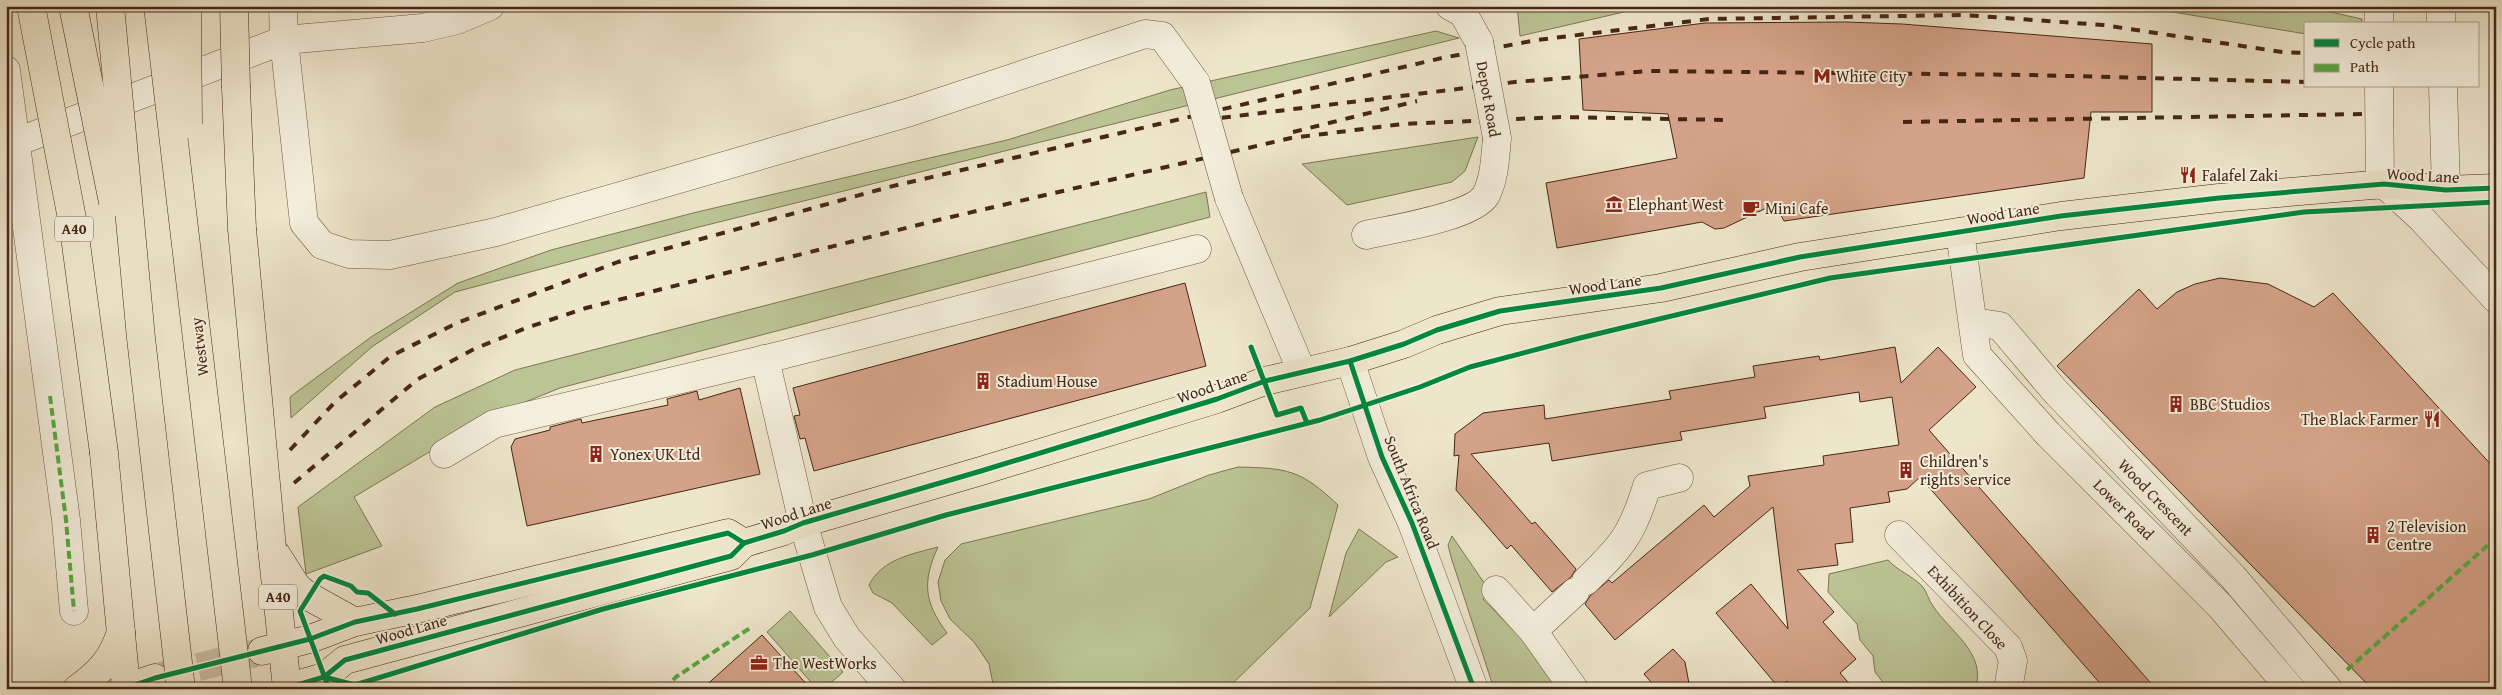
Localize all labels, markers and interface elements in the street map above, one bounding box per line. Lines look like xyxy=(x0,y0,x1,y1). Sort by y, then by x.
legend xyxy=(2304,22,2480,88)
text: Cycle path xyxy=(2350,32,2416,53)
text: Path xyxy=(2350,56,2379,77)
street label: Depot Road xyxy=(1471,59,1508,139)
place label: White City xyxy=(1836,64,1907,88)
metro station icon: White City xyxy=(1812,66,1832,86)
street label: Wood Lane xyxy=(2386,161,2460,189)
place label: Falafel Zaki xyxy=(2202,163,2279,187)
restaurant icon: Falafel Zaki xyxy=(2178,165,2198,185)
place label: Elephant West xyxy=(1628,192,1724,216)
museum icon: Elephant West xyxy=(1604,194,1624,214)
street label: Wood Lane xyxy=(1965,195,2041,231)
place label: Mini Cafe xyxy=(1765,196,1829,220)
cafe icon: Mini Cafe xyxy=(1741,198,1761,218)
road number: A40 xyxy=(55,216,93,242)
street label: Wood Lane xyxy=(1567,267,1643,301)
street label: Westway xyxy=(183,316,215,378)
street label: Wood Lane xyxy=(1173,363,1251,409)
place label: Stadium House xyxy=(997,369,1098,393)
building icon: Stadium House xyxy=(973,371,993,391)
place label: BBC Studios xyxy=(2190,392,2270,416)
building icon: BBC Studios xyxy=(2166,394,2186,414)
place label: The Black Farmer xyxy=(2301,407,2418,431)
restaurant icon: The Black Farmer xyxy=(2422,409,2442,429)
street label: South Africa Road xyxy=(1378,432,1446,553)
place label: Yonex UK Ltd xyxy=(610,442,701,466)
building icon: Yonex UK Ltd xyxy=(586,444,606,464)
place label: Children's rights service xyxy=(1920,449,2011,491)
street label: Wood Crescent xyxy=(2113,453,2199,541)
building icon: Children's rights service xyxy=(1896,460,1916,480)
street label: Lower Road xyxy=(2088,473,2160,545)
street label: Wood Lane xyxy=(757,490,835,536)
place label: 2 Television Centre xyxy=(2387,514,2467,556)
building icon: 2 Television Centre xyxy=(2363,525,2383,545)
street label: Exhibition Close xyxy=(1922,559,2014,655)
road number: A40 xyxy=(259,584,297,610)
street label: Wood Lane xyxy=(373,607,449,651)
place label: The WestWorks xyxy=(773,651,877,675)
office icon: The WestWorks xyxy=(749,653,769,673)

